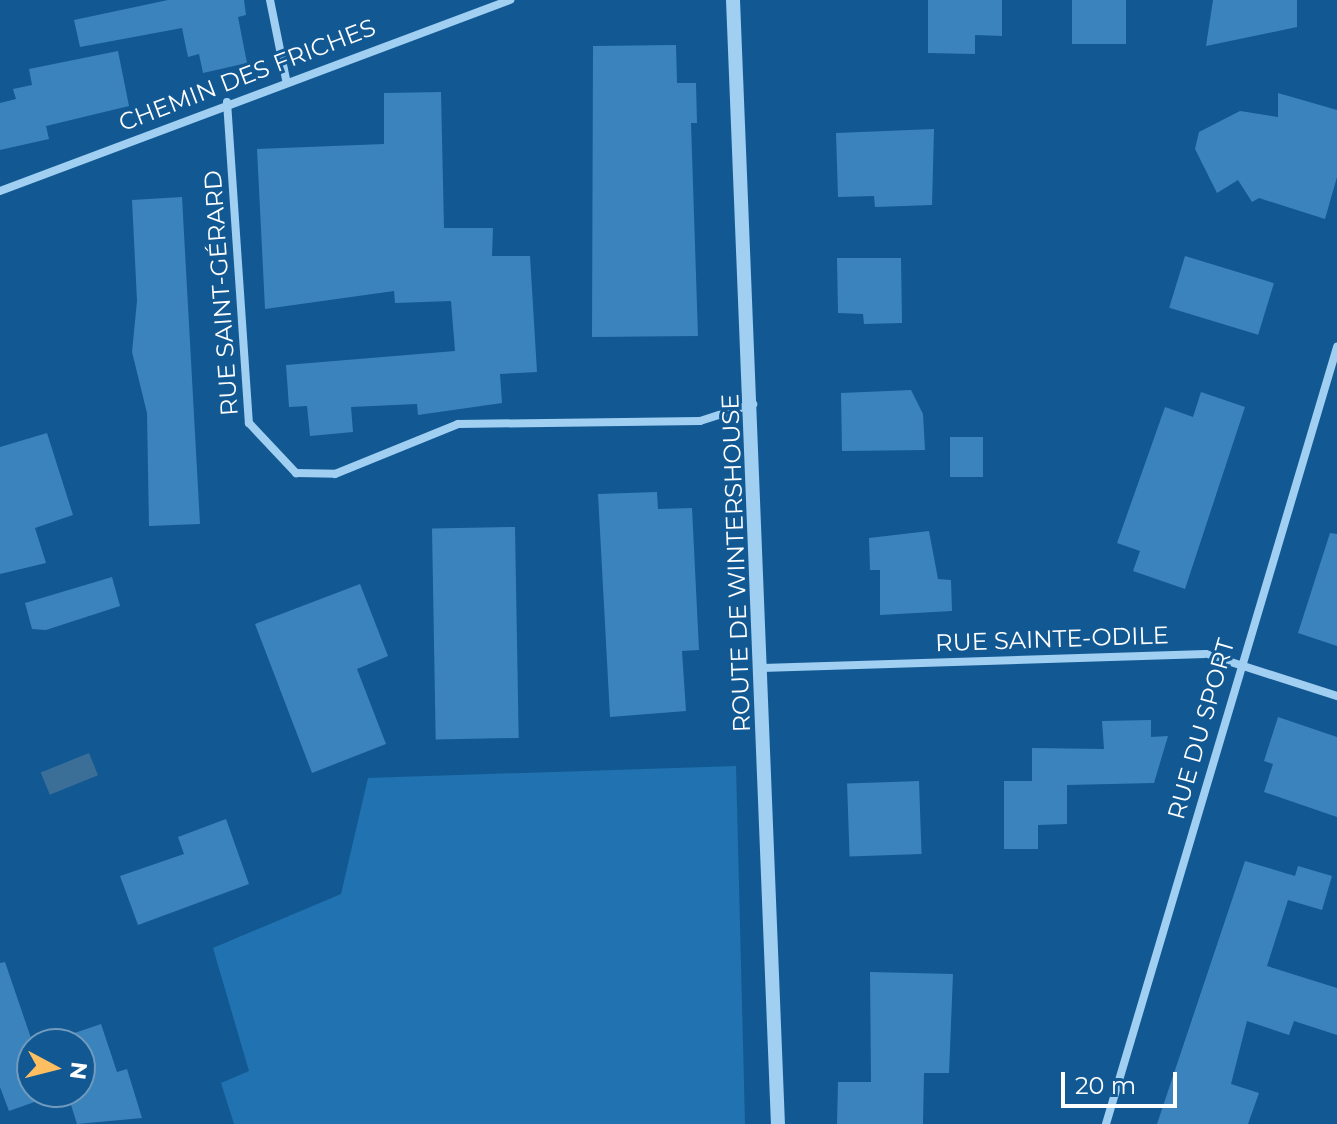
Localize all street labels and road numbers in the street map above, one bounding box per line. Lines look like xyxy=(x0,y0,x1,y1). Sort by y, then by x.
street label: CHEMIN DES FRICHES xyxy=(115,13,379,137)
street label: RUE SAINT-GÉRARD xyxy=(198,169,244,417)
street label: ROUTE DE WINTERSHOUSE xyxy=(716,393,756,733)
street label: RUE SAINTE-ODILE xyxy=(935,621,1169,657)
street label: RUE DU SPORT xyxy=(1161,635,1241,823)

